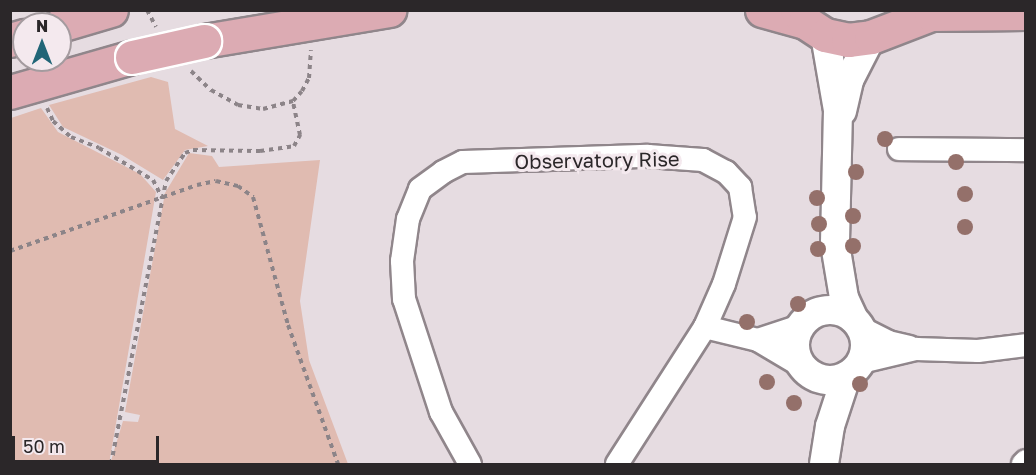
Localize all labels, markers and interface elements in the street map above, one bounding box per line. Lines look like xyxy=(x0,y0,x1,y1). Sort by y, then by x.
north arrow xyxy=(12,12,72,72)
text: N xyxy=(36,16,48,36)
street label: Observatory Rise xyxy=(514,147,680,173)
scale bar xyxy=(15,424,162,462)
text: 50 m xyxy=(23,435,65,457)

